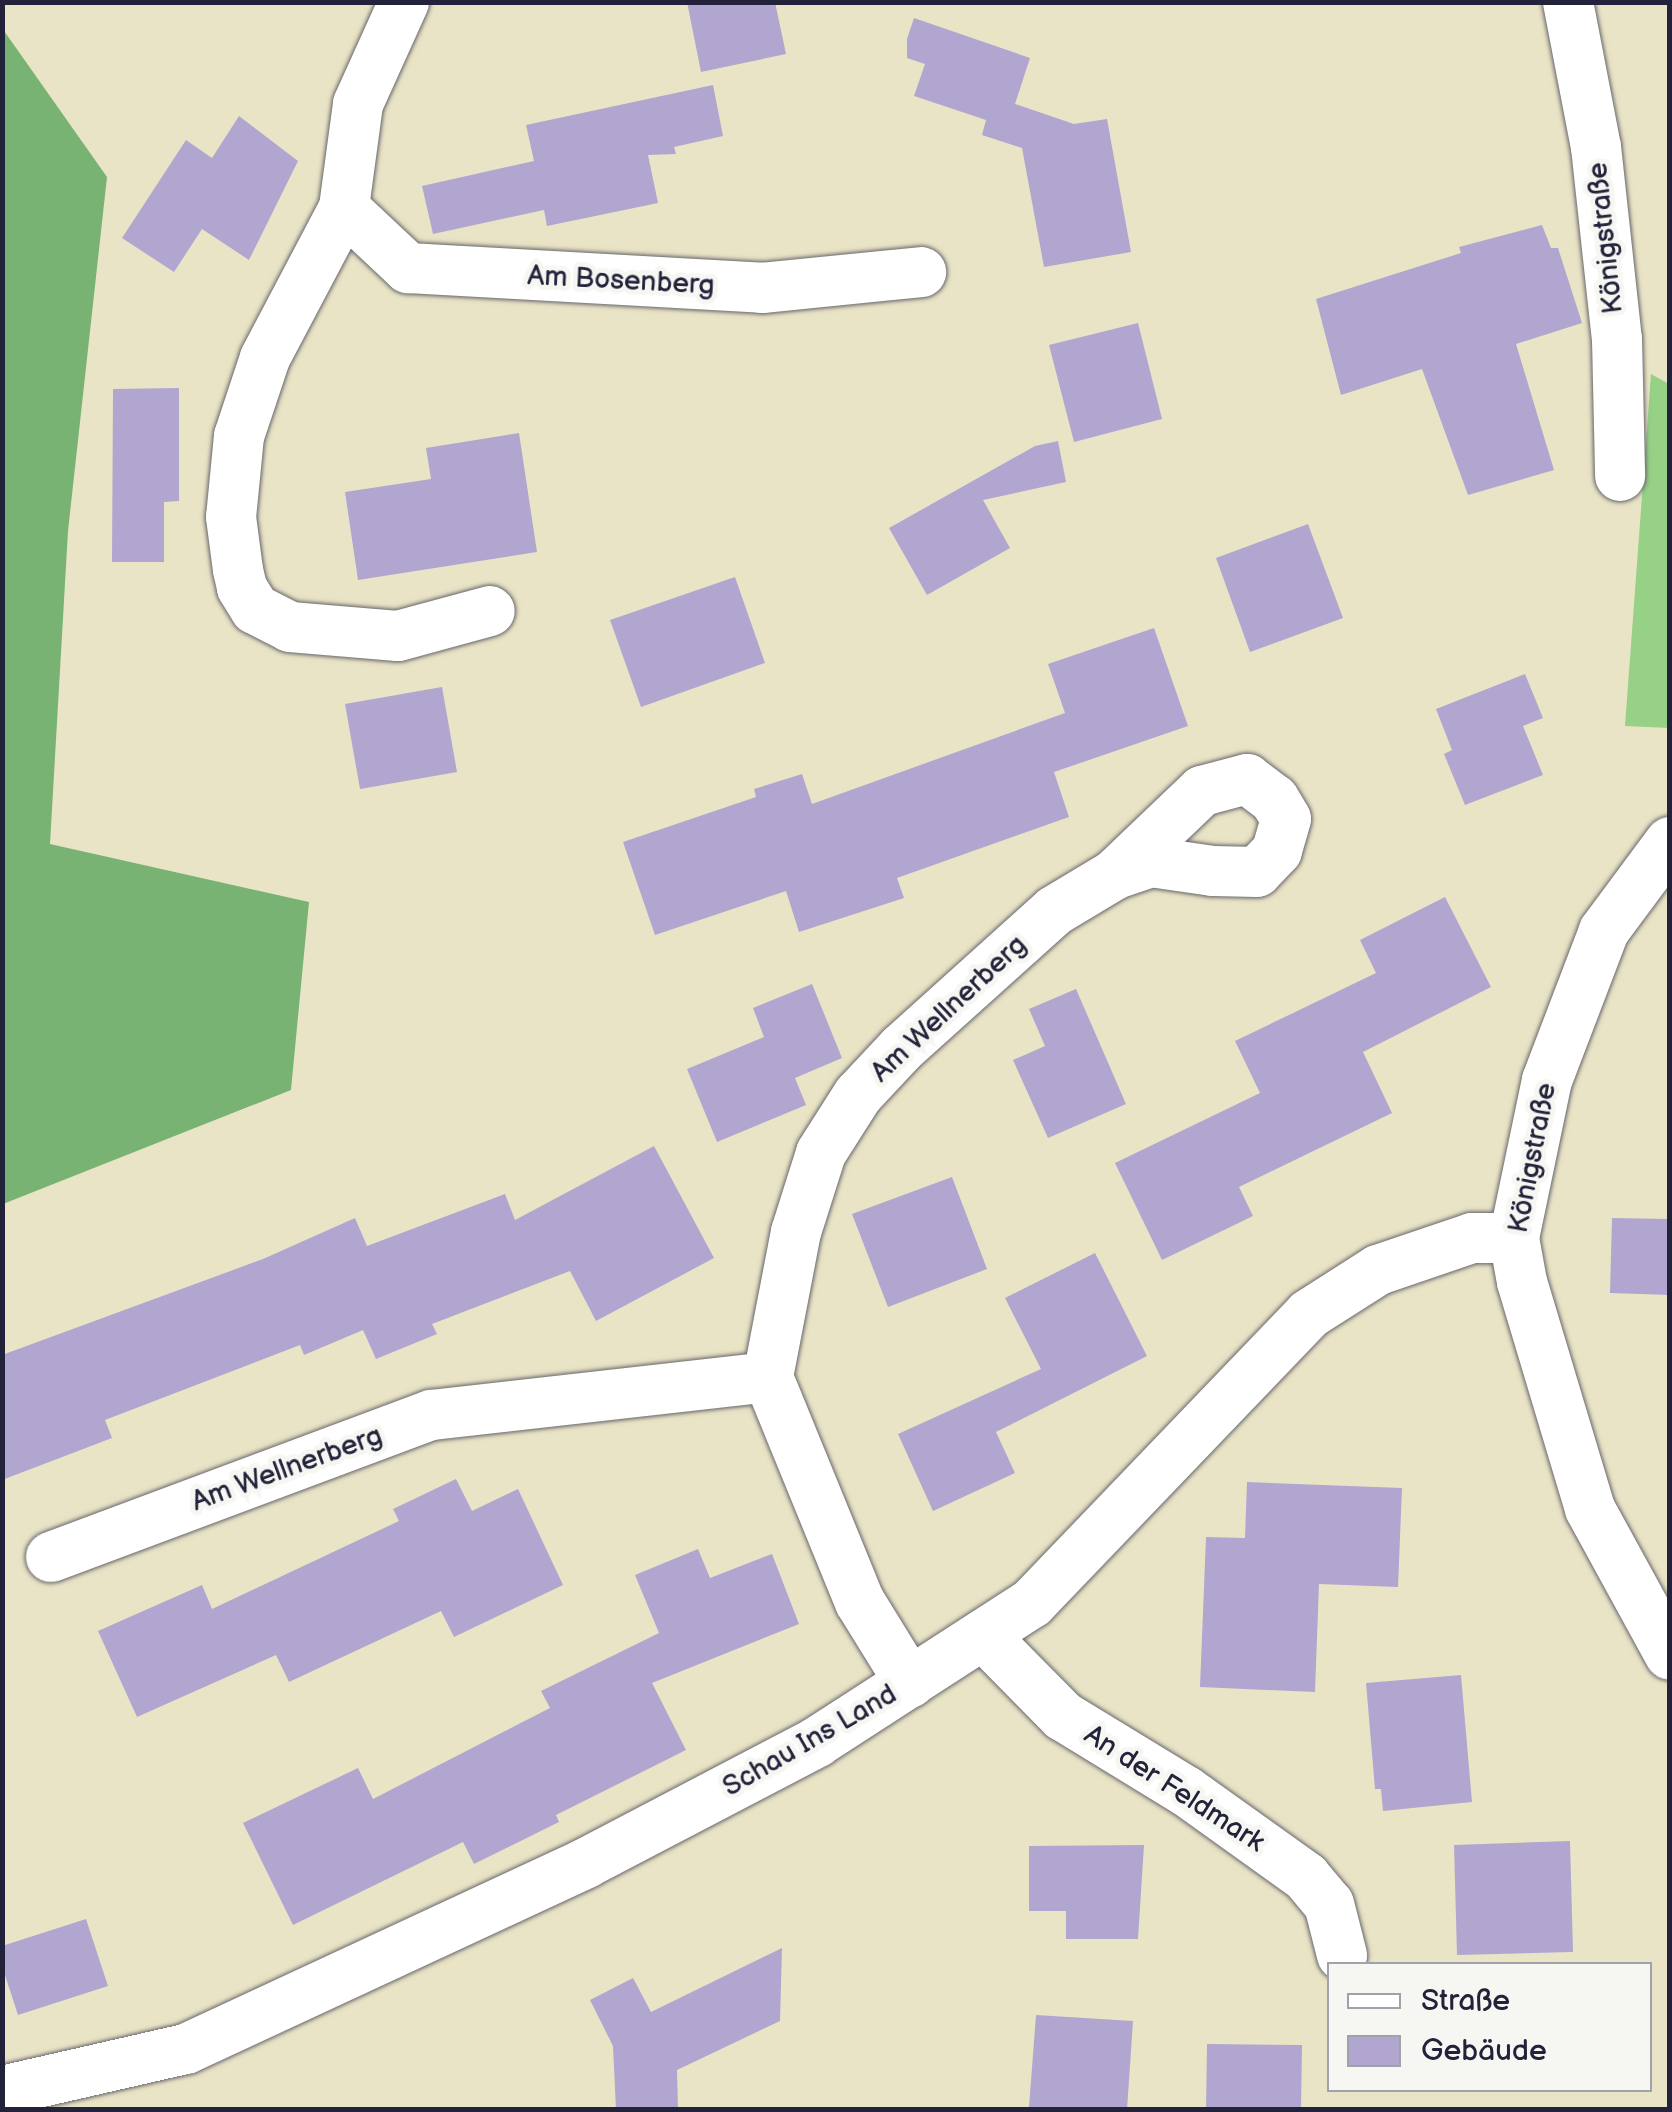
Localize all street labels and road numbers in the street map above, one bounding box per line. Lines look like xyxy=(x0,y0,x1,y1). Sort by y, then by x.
street label: Königstraße xyxy=(1581,161,1631,315)
street label: Am Bosenberg xyxy=(527,259,715,303)
street label: Am Wellnerberg xyxy=(864,928,1034,1090)
street label: Königstraße xyxy=(1502,1080,1564,1236)
street label: Am Wellnerberg xyxy=(187,1419,387,1519)
street label: Schau Ins Land xyxy=(717,1678,903,1804)
street label: An der Feldmark xyxy=(1078,1718,1270,1860)

